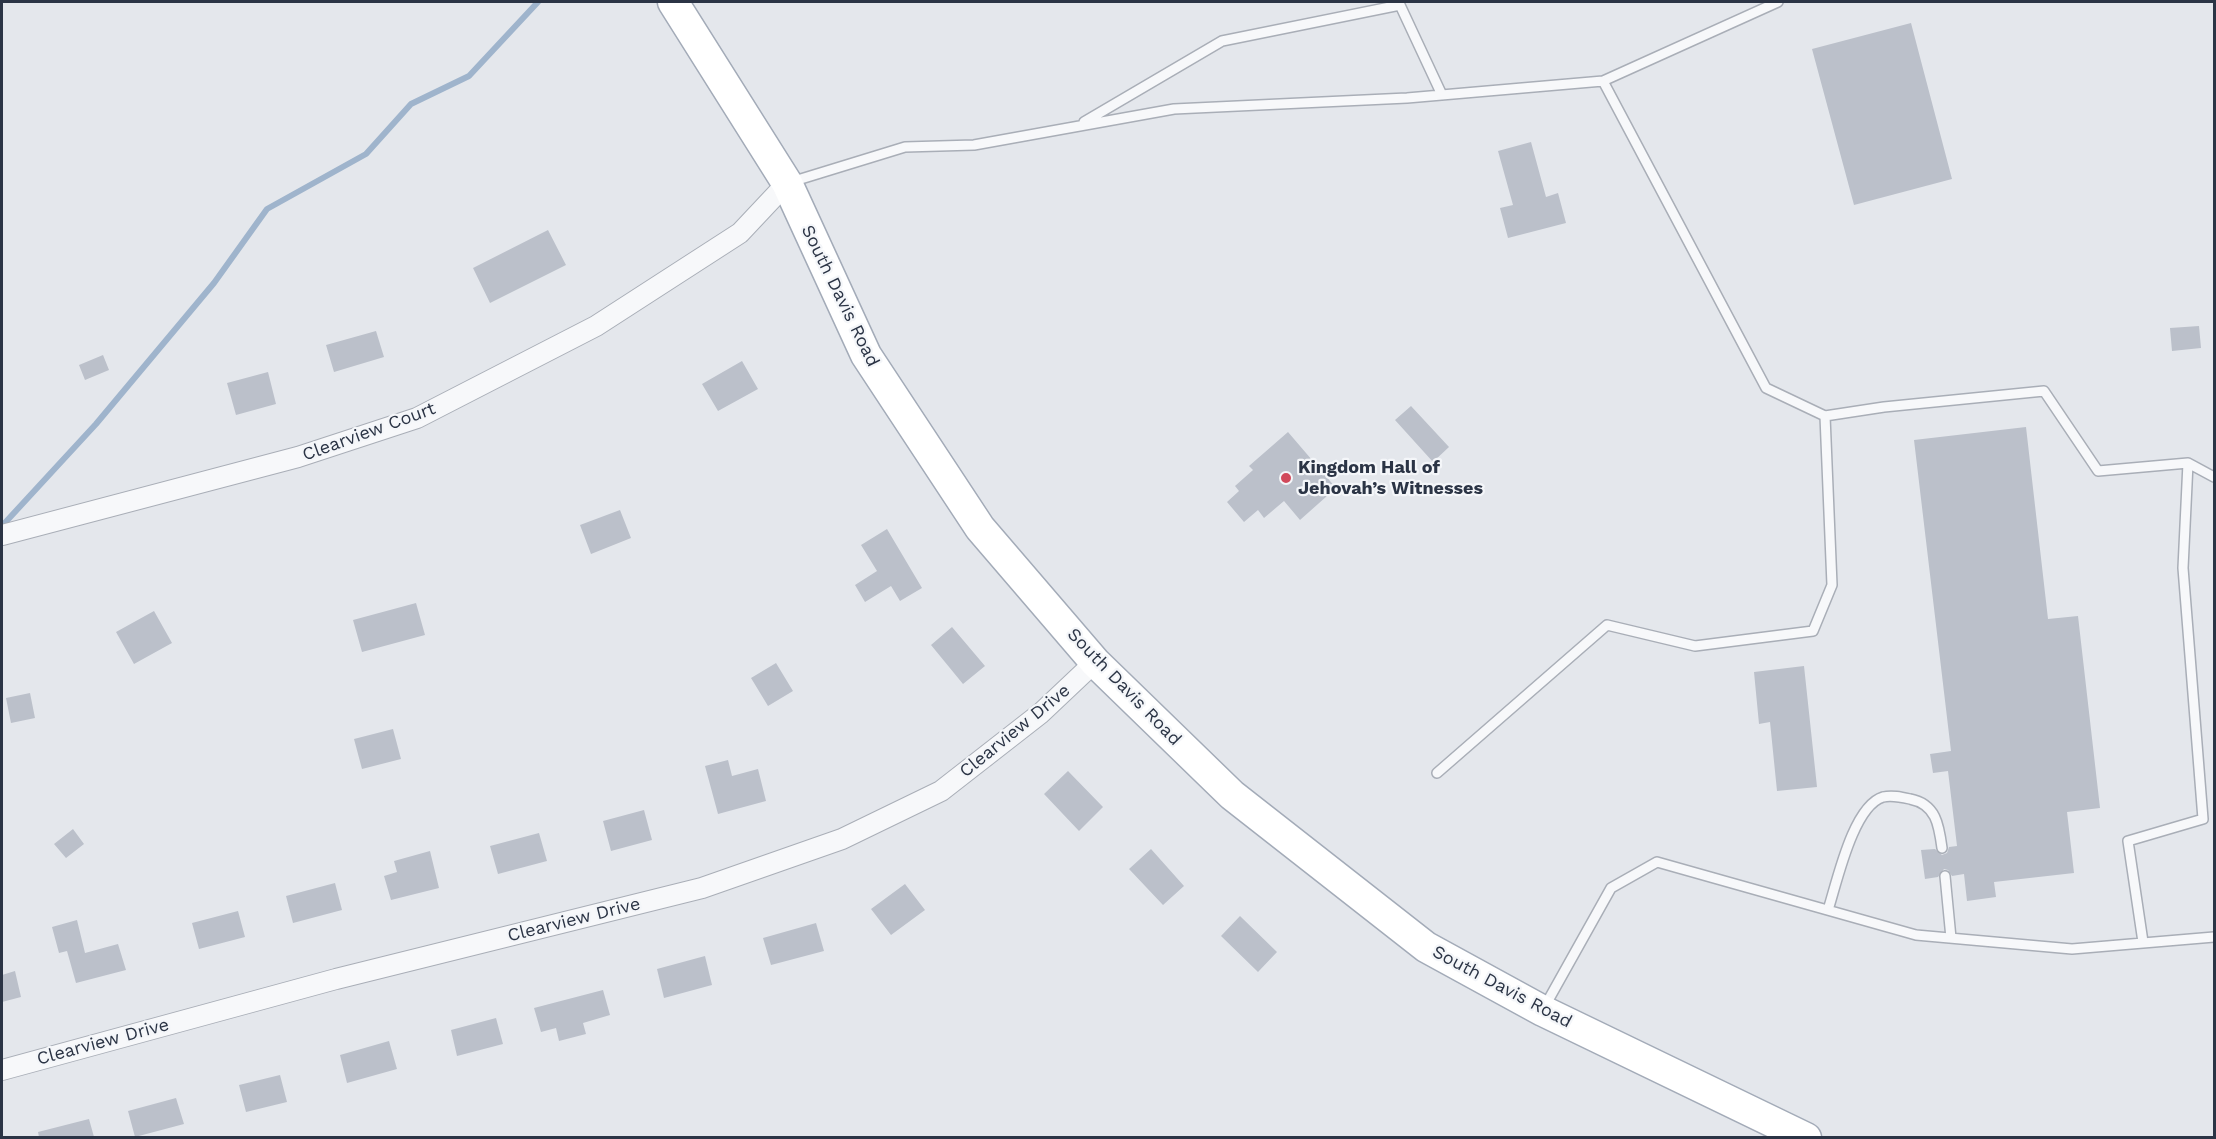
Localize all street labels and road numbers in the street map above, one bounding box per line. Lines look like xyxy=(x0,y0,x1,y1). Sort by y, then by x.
street label: South Davis Road xyxy=(796,222,884,370)
street label: Clearview Court xyxy=(300,398,438,466)
street label: South Davis Road xyxy=(1062,624,1186,750)
street label: Clearview Drive xyxy=(955,680,1075,782)
street label: Clearview Drive xyxy=(505,893,643,947)
street label: South Davis Road xyxy=(1429,941,1575,1033)
street label: Clearview Drive xyxy=(35,1014,171,1070)

